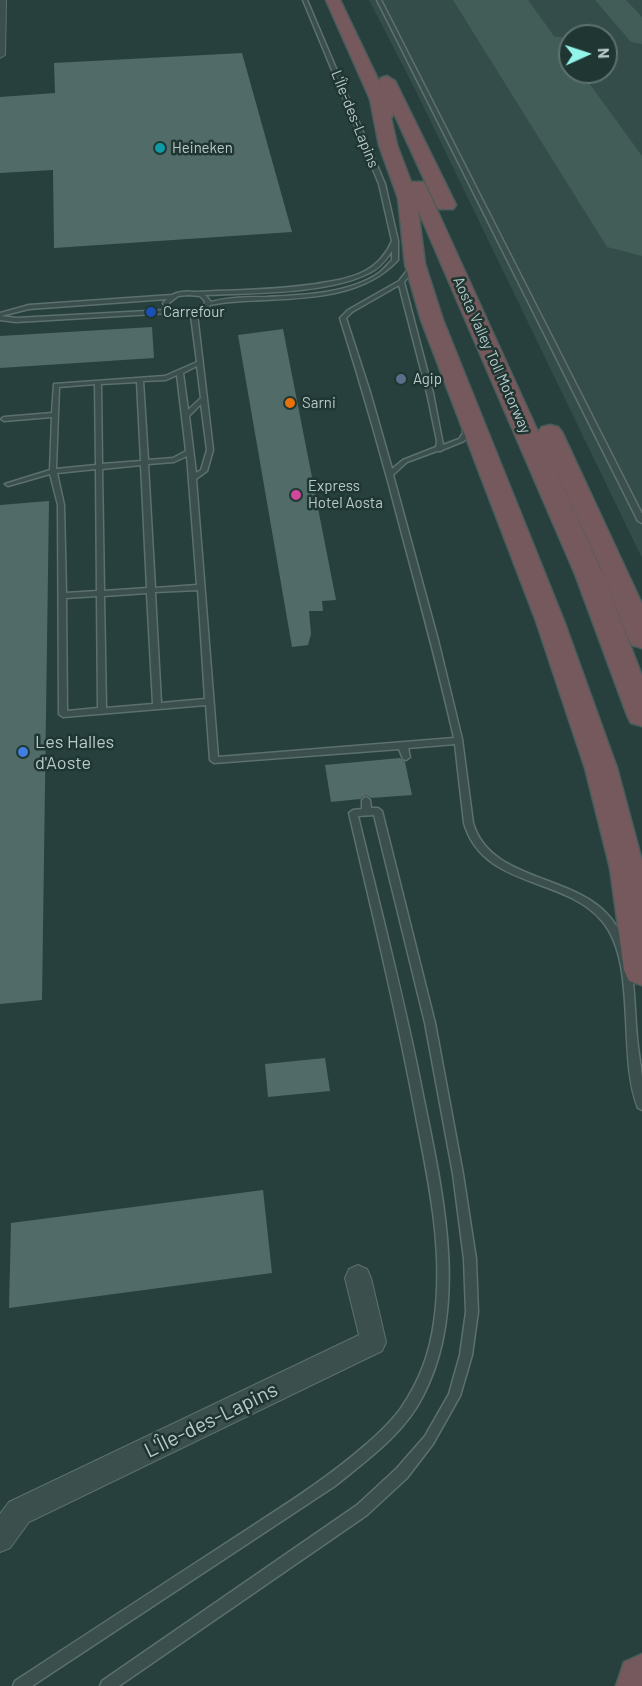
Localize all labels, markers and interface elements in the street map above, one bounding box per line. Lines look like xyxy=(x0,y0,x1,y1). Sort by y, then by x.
north arrow xyxy=(558,24,618,84)
text: N xyxy=(595,47,614,59)
street label: L'Île-des-Lapins xyxy=(327,67,383,171)
place label: Heineken xyxy=(172,139,233,157)
marker: Heineken xyxy=(153,141,167,155)
street label: Aosta Valley Toll Motorway xyxy=(449,274,535,436)
place label: Carrefour xyxy=(163,303,225,321)
marker: Carrefour xyxy=(144,305,158,319)
place label: Agip xyxy=(413,370,442,388)
marker: Agip xyxy=(394,372,408,386)
place label: Sarni xyxy=(302,394,336,412)
marker: Sarni xyxy=(283,396,297,410)
place label: Express Hotel Aosta xyxy=(308,477,383,512)
marker: Express Hotel Aosta xyxy=(289,488,303,502)
place label: Les Halles d'Aoste xyxy=(35,731,114,774)
marker: Les Halles d'Aoste xyxy=(16,745,30,759)
street label: L'Île-des-Lapins xyxy=(140,1377,282,1463)

